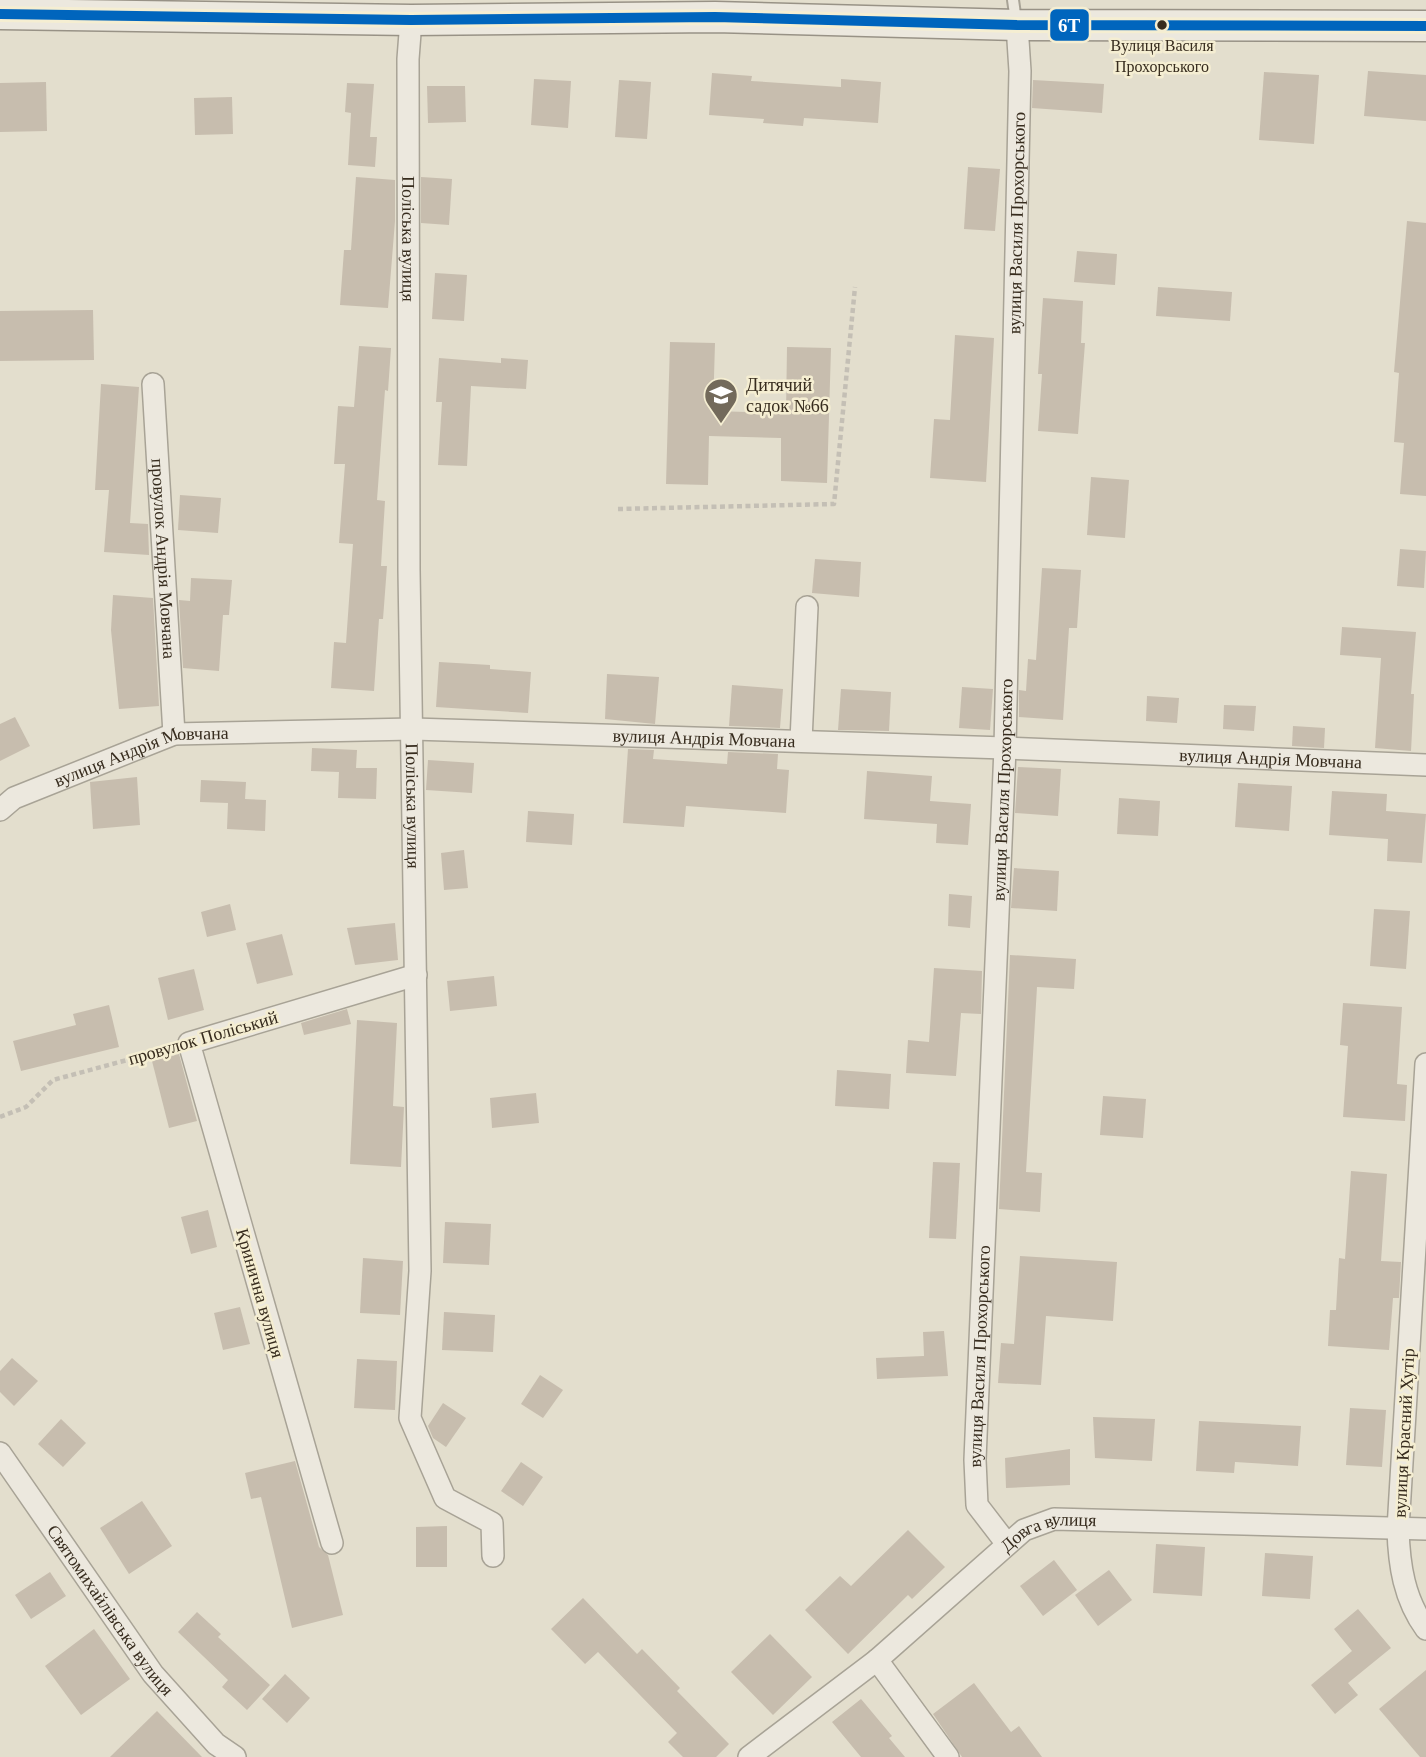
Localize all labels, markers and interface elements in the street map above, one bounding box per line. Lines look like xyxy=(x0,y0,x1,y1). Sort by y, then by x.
line badge: 6Т xyxy=(1049,8,1090,42)
text: 6Т xyxy=(1058,15,1080,36)
marker: Вулиця Василя Прохорського xyxy=(1155,18,1169,32)
place label: Вулиця Василя Прохорського xyxy=(1110,37,1214,76)
street label: вулиця Василя Прохорського xyxy=(1004,112,1029,334)
street label: Поліська вулиця xyxy=(398,176,418,302)
place label: Дитячий садок №66 xyxy=(746,375,829,416)
school or university icon: Дитячий садок №66 xyxy=(702,376,740,425)
street label: провулок Андрія Мовчана xyxy=(147,458,179,659)
street label: вулиця Василя Прохорського xyxy=(989,678,1017,901)
street label: вулиця Андрія Мовчана xyxy=(51,723,229,791)
street label: вулиця Андрія Мовчана xyxy=(612,725,796,751)
street label: Поліська вулиця xyxy=(402,743,424,869)
street label: вулиця Андрія Мовчана xyxy=(1179,745,1362,772)
street label: провулок Поліський xyxy=(126,1007,281,1069)
street label: Кринична вулиця xyxy=(232,1226,288,1360)
street label: вулиця Василя Прохорського xyxy=(965,1245,994,1468)
street label: вулиця Красний Хутір xyxy=(1390,1348,1418,1518)
street label: Довга вулиця xyxy=(996,1509,1097,1556)
street label: Святомихайлівська вулиця xyxy=(43,1521,177,1700)

